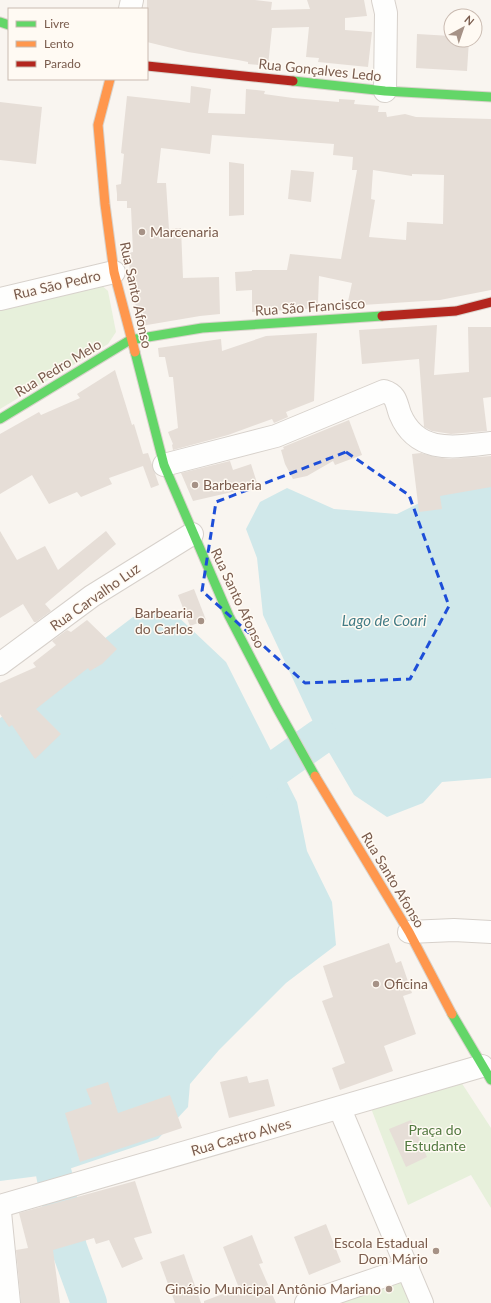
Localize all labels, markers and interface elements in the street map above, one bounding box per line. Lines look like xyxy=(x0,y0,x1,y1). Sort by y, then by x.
legend xyxy=(8,8,148,80)
north arrow xyxy=(443,8,483,48)
text: N xyxy=(462,12,477,28)
text: Livre xyxy=(44,16,70,31)
text: Lento xyxy=(44,36,74,51)
street label: Rua Gonçalves Ledo xyxy=(258,55,382,84)
text: Parado xyxy=(44,56,81,71)
place label: Marcenaria xyxy=(150,223,219,240)
marker: Marcenaria xyxy=(137,227,147,237)
street label: Rua Santo Afonso xyxy=(117,240,156,350)
street label: Rua São Pedro xyxy=(12,266,102,303)
street label: Rua São Francisco xyxy=(254,294,366,319)
street label: Rua Pedro Melo xyxy=(11,335,104,400)
place label: Barbearia xyxy=(203,476,262,493)
marker: Barbearia xyxy=(190,480,200,490)
street label: Rua Santo Afonso xyxy=(208,545,269,651)
street label: Rua Carvalho Luz xyxy=(46,559,143,634)
place label: Barbearia do Carlos xyxy=(134,604,193,637)
water label: Lago de Coari xyxy=(342,611,427,629)
marker: Barbearia do Carlos xyxy=(196,616,206,626)
street label: Rua Santo Afonso xyxy=(358,829,429,931)
place label: Oficina xyxy=(384,975,428,992)
marker: Oficina xyxy=(371,979,381,989)
street label: Rua Castro Alves xyxy=(189,1114,293,1159)
park label: Praça do Estudante xyxy=(404,1121,466,1154)
place label: Escola Estadual Dom Mário xyxy=(334,1234,428,1267)
marker: Escola Estadual Dom Mário xyxy=(431,1246,441,1256)
place label: Ginásio Municipal Antônio Mariano xyxy=(165,1280,381,1297)
marker: Ginásio Municipal Antônio Mariano xyxy=(384,1284,394,1294)

